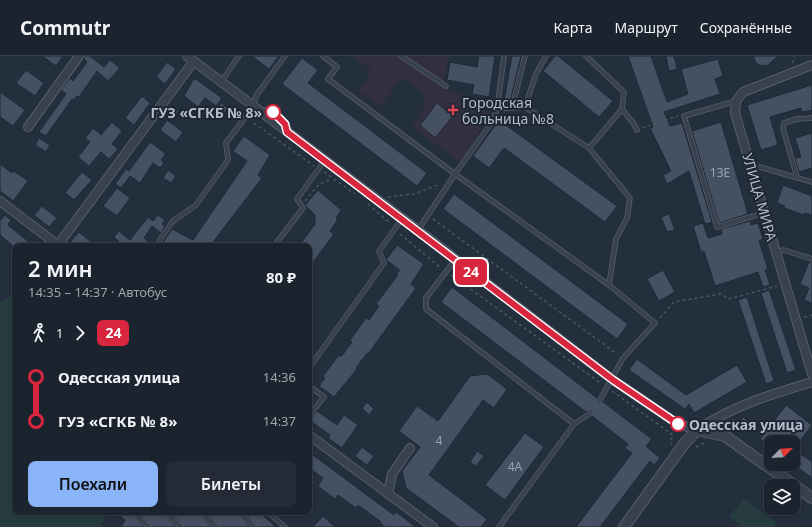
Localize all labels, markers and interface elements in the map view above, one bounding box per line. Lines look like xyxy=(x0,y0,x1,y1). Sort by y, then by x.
text: Commutr xyxy=(20,15,110,41)
text: Карта xyxy=(553,18,592,37)
text: Маршрут xyxy=(614,18,678,37)
text: Сохранённые xyxy=(700,18,792,37)
place label: Городская больница №8 xyxy=(462,93,554,128)
place label: ГУЗ «СГКБ № 8» xyxy=(151,103,262,122)
marker: ГУЗ «СГКБ № 8» xyxy=(265,104,281,120)
marker: Городская больница №8 xyxy=(447,104,459,116)
street label: УЛИЦА МИРА xyxy=(738,151,782,243)
house number: 13Е xyxy=(710,164,730,181)
text: 2 мин xyxy=(28,253,93,283)
line badge: 24 xyxy=(453,259,489,285)
text: 24 xyxy=(463,262,479,281)
text: 80 ₽ xyxy=(266,267,296,287)
text: 14:35 – 14:37 · Автобус xyxy=(28,283,167,301)
icon: walk xyxy=(28,322,50,344)
icon: forward xyxy=(69,322,91,344)
text: 24 xyxy=(105,323,121,342)
text: 1 xyxy=(56,324,63,342)
text: Одесская улица xyxy=(58,367,180,387)
text: 14:36 xyxy=(263,368,296,386)
text: ГУЗ «СГКБ № 8» xyxy=(58,411,177,431)
text: 14:37 xyxy=(263,412,296,430)
place label: Одесская улица xyxy=(689,415,803,434)
marker: Одесская улица xyxy=(670,416,686,432)
house number: 4 xyxy=(436,432,443,449)
north arrow xyxy=(764,435,800,471)
map controls xyxy=(764,435,800,515)
house number: 4А xyxy=(508,458,523,475)
button: Поехали xyxy=(28,461,158,507)
button: Билеты xyxy=(166,461,296,507)
button: layers xyxy=(764,479,800,515)

